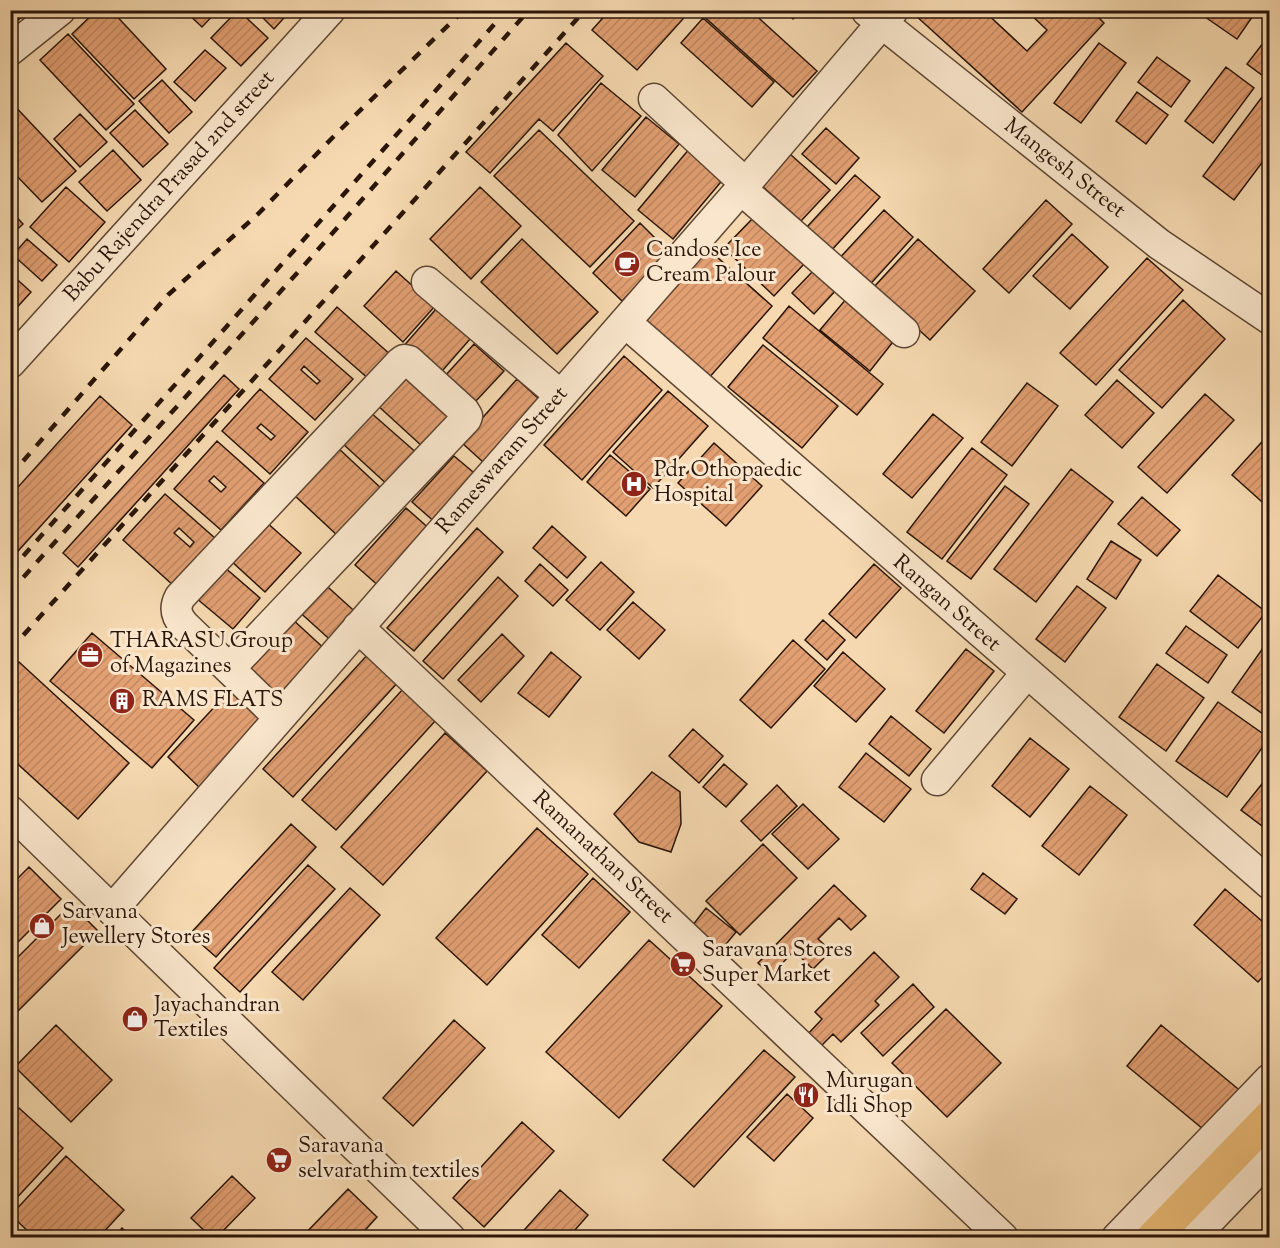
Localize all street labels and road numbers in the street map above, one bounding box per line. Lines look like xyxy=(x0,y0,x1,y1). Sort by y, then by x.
street label: Babu Rajendra Prasad 2nd street xyxy=(57,64,283,310)
street label: Mangesh Street xyxy=(996,111,1132,227)
street label: Rameswaram Street xyxy=(430,380,577,542)
street label: Rangan Street xyxy=(885,548,1007,660)
street label: Ramanathan Street xyxy=(524,784,680,932)

